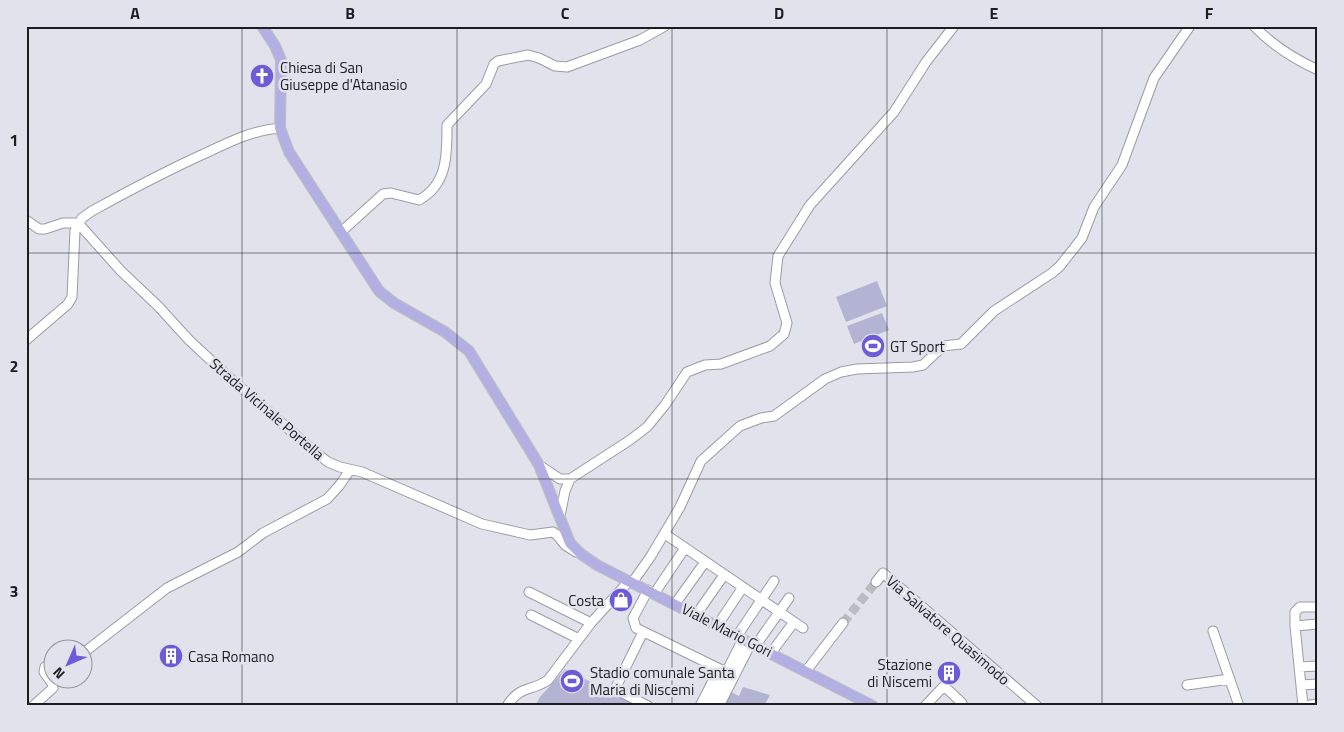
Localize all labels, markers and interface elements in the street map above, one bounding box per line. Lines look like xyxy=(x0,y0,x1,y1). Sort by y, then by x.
text: A xyxy=(130,1,140,25)
text: B xyxy=(345,1,355,25)
text: C xyxy=(561,1,570,25)
text: D xyxy=(774,1,784,25)
text: E xyxy=(990,1,999,25)
text: F xyxy=(1205,1,1214,25)
place label: Chiesa di San Giuseppe d'Atanasio xyxy=(280,56,407,96)
church icon: Chiesa di San Giuseppe d'Atanasio xyxy=(249,63,275,89)
text: 1 xyxy=(10,128,18,152)
sports icon: GT Sport xyxy=(860,333,886,359)
place label: GT Sport xyxy=(890,335,946,358)
street label: Strada Vicinale Portella xyxy=(204,353,330,466)
text: 2 xyxy=(10,354,18,378)
street label: Via Salvatore Quasimodo xyxy=(881,570,1015,690)
text: 3 xyxy=(10,579,18,603)
shop icon: Costa xyxy=(608,587,634,613)
place label: Costa xyxy=(568,589,604,612)
street label: Viale Mario Gori xyxy=(678,597,776,663)
north arrow xyxy=(42,640,92,690)
building icon: Casa Romano xyxy=(158,643,184,669)
place label: Casa Romano xyxy=(188,645,275,668)
place label: Stazione di Niscemi xyxy=(867,653,932,693)
building icon: Stazione di Niscemi xyxy=(936,660,962,686)
place label: Stadio comunale Santa Maria di Niscemi xyxy=(590,661,735,701)
text: N xyxy=(48,663,69,684)
sports icon: Stadio comunale Santa Maria di Niscemi xyxy=(559,668,585,694)

